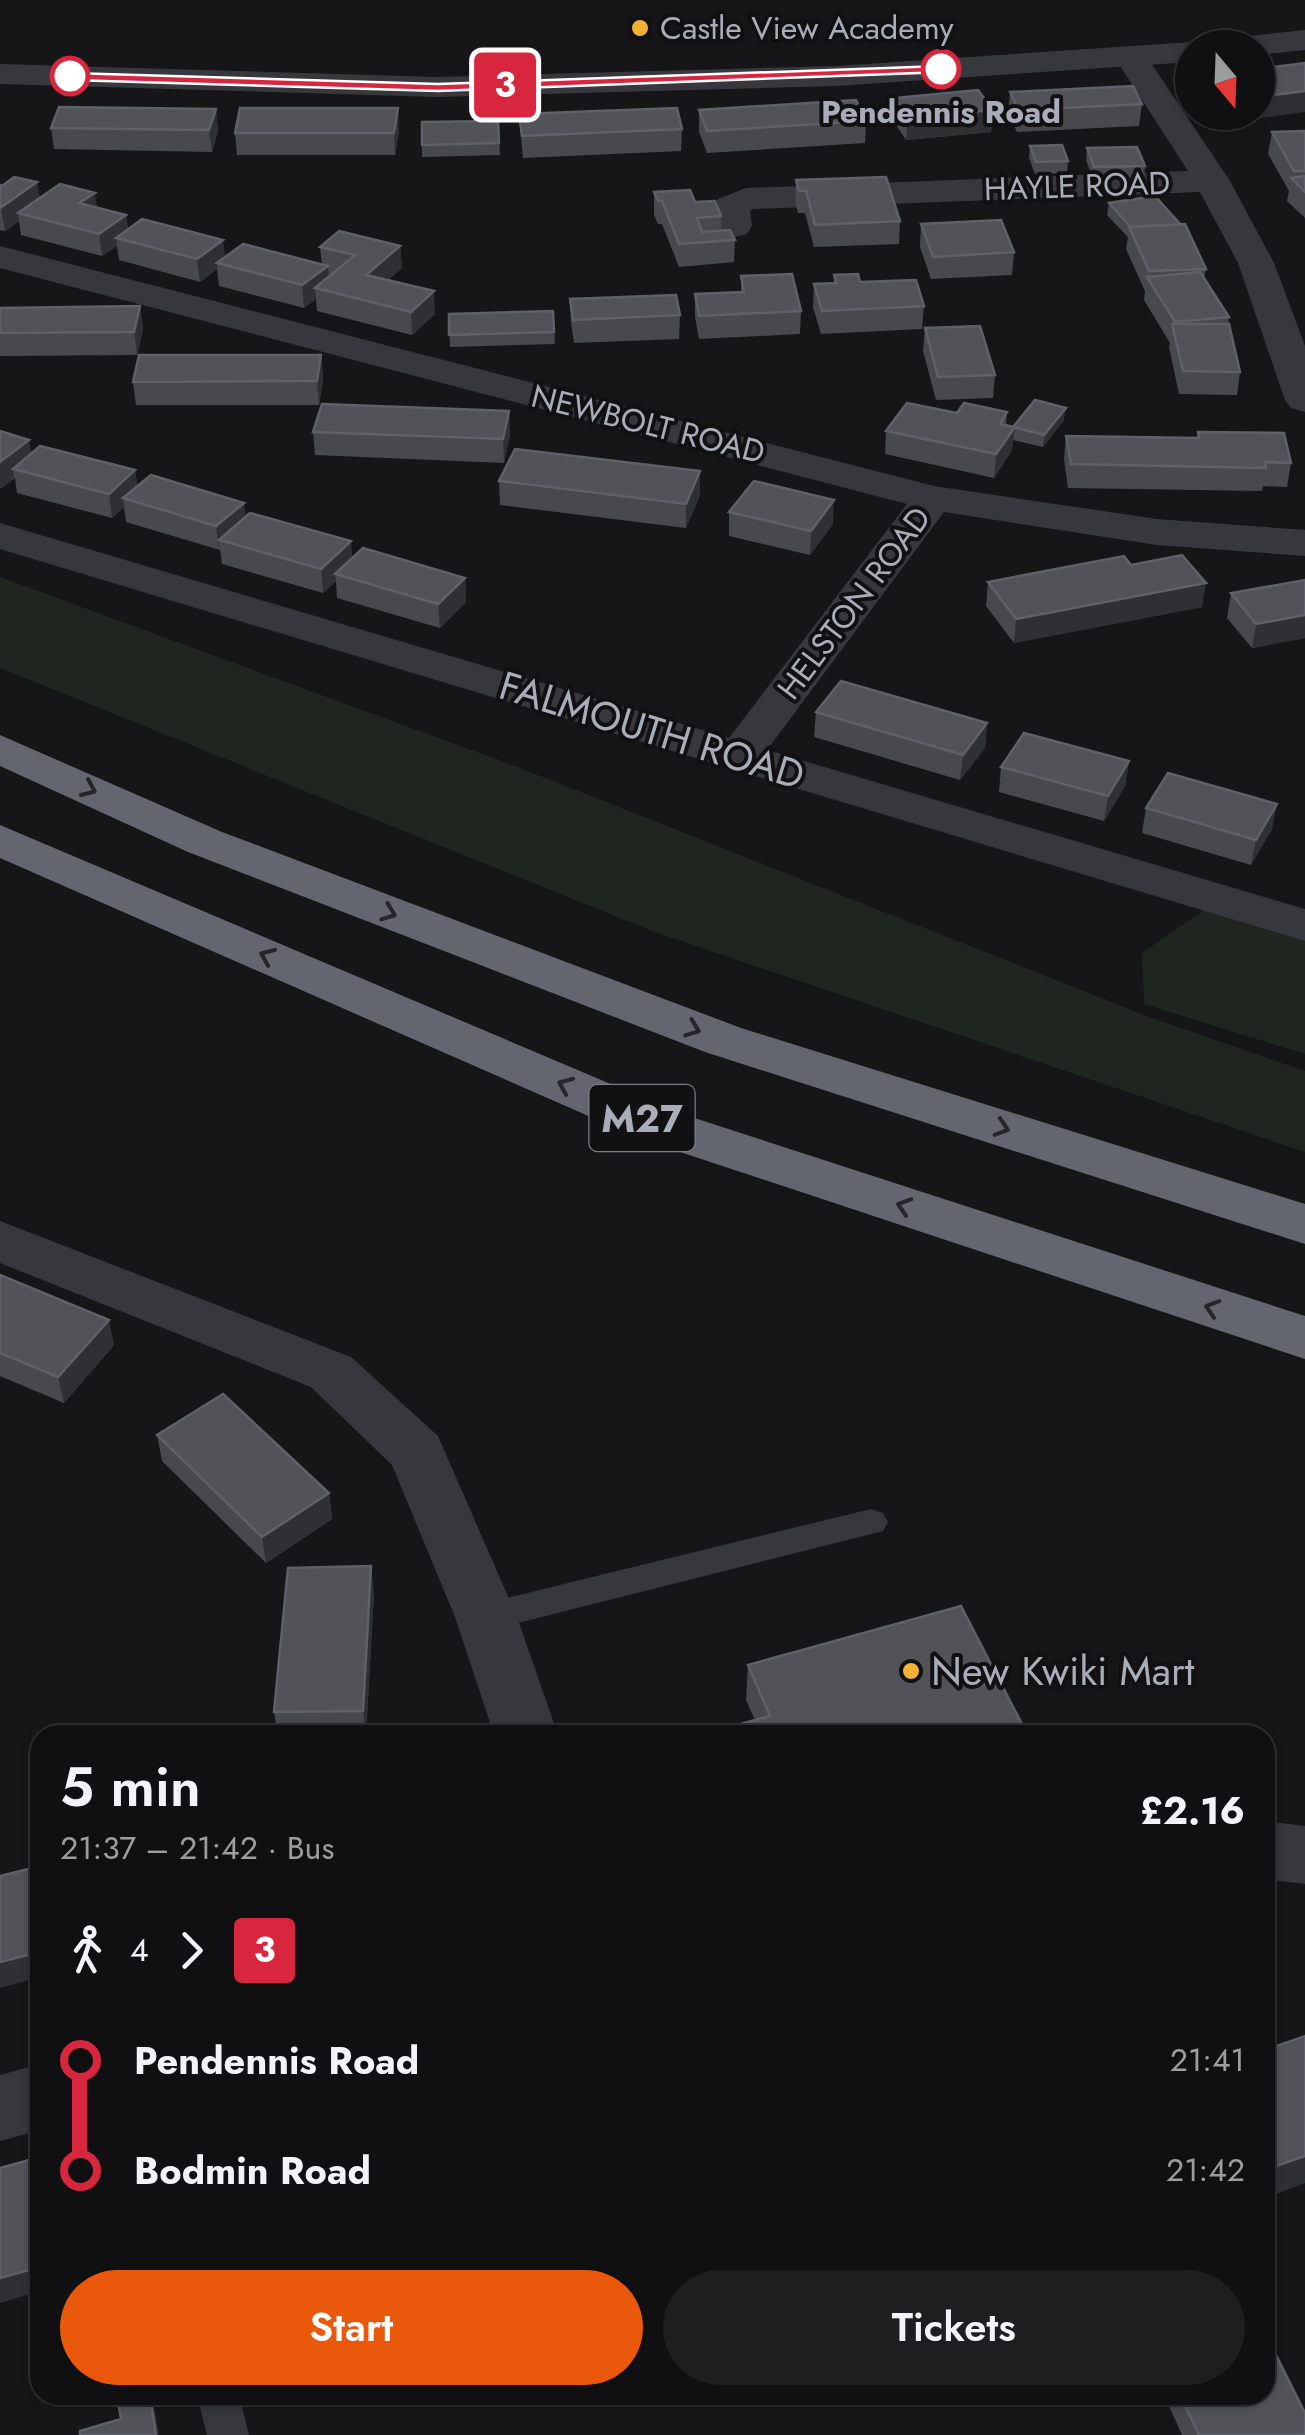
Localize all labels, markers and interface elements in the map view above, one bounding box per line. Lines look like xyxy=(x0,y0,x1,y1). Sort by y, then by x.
place label: Castle View Academy xyxy=(660,5,954,51)
marker: Castle View Academy xyxy=(629,17,651,39)
north arrow xyxy=(1175,30,1275,130)
map controls xyxy=(1175,30,1275,130)
marker: Pendennis Road xyxy=(922,50,960,88)
line badge: 3 xyxy=(472,52,538,118)
unlabelled marker xyxy=(51,57,89,95)
text: 3 xyxy=(494,60,516,110)
place label: Pendennis Road xyxy=(821,89,1061,135)
street label: HAYLE ROAD xyxy=(983,160,1171,212)
street label: NEWBOLT ROAD xyxy=(526,373,770,475)
street label: HELSTON ROAD xyxy=(766,497,942,709)
street label: FALMOUTH ROAD xyxy=(492,656,812,804)
one-way arrow xyxy=(79,777,97,797)
one-way arrow xyxy=(380,901,397,921)
one-way arrow xyxy=(259,947,277,967)
one-way arrow xyxy=(683,1017,701,1037)
one-way arrow xyxy=(557,1077,575,1097)
road number: M27 xyxy=(590,1085,694,1151)
one-way arrow xyxy=(993,1117,1010,1137)
one-way arrow xyxy=(896,1198,913,1218)
one-way arrow xyxy=(1205,1299,1222,1319)
place label: New Kwiki Mart xyxy=(931,1642,1195,1700)
marker: New Kwiki Mart xyxy=(900,1660,922,1682)
text: 5 min xyxy=(60,1747,201,1827)
text: £2.16 xyxy=(1140,1783,1245,1838)
text: 21:37 – 21:42 · Bus xyxy=(60,1825,334,1871)
icon: walk xyxy=(60,1923,115,1978)
icon: forward xyxy=(164,1923,219,1978)
text: 3 xyxy=(254,1925,275,1975)
text: 4 xyxy=(130,1927,149,1973)
text: Pendennis Road xyxy=(134,2033,419,2088)
text: 21:41 xyxy=(1170,2037,1245,2083)
text: Bodmin Road xyxy=(134,2143,371,2198)
text: 21:42 xyxy=(1166,2147,1245,2193)
button: Start xyxy=(60,2270,643,2385)
button: Tickets xyxy=(663,2270,1245,2385)

